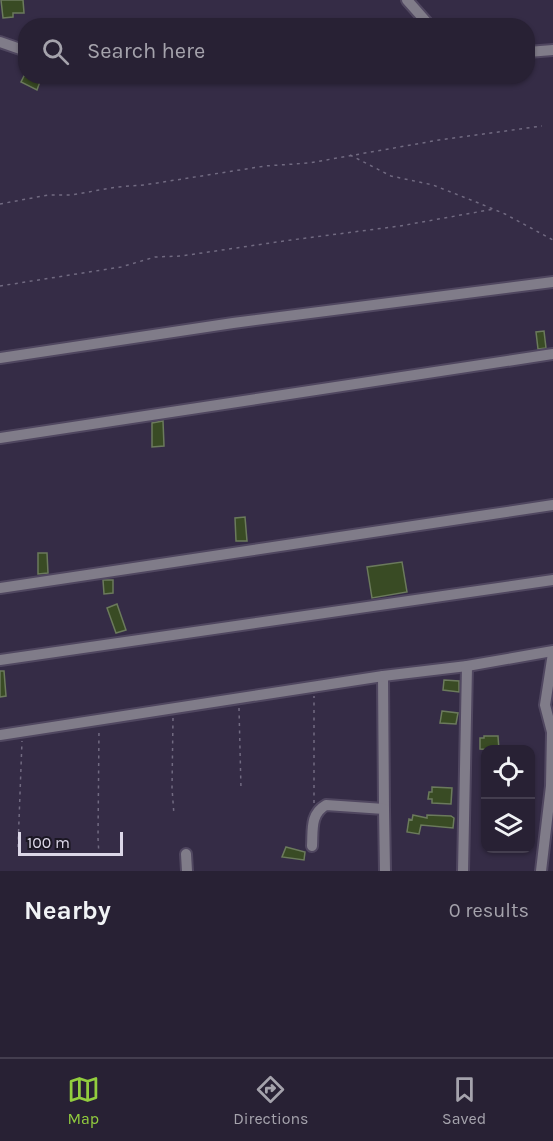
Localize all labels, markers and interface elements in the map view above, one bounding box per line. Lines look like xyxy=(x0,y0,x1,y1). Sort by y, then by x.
search box xyxy=(18,18,535,84)
icon: search xyxy=(39,35,72,68)
text: Search here xyxy=(87,38,205,64)
map controls xyxy=(481,745,535,853)
button: locate xyxy=(481,745,535,799)
button: layers xyxy=(481,799,535,853)
scale bar xyxy=(18,829,123,856)
text: 100 m xyxy=(27,833,70,852)
text: Nearby xyxy=(24,895,111,926)
text: 0 results xyxy=(449,899,529,922)
tab: Map xyxy=(67,1073,100,1128)
tab: Directions xyxy=(233,1073,308,1128)
tab: Saved xyxy=(442,1073,486,1128)

